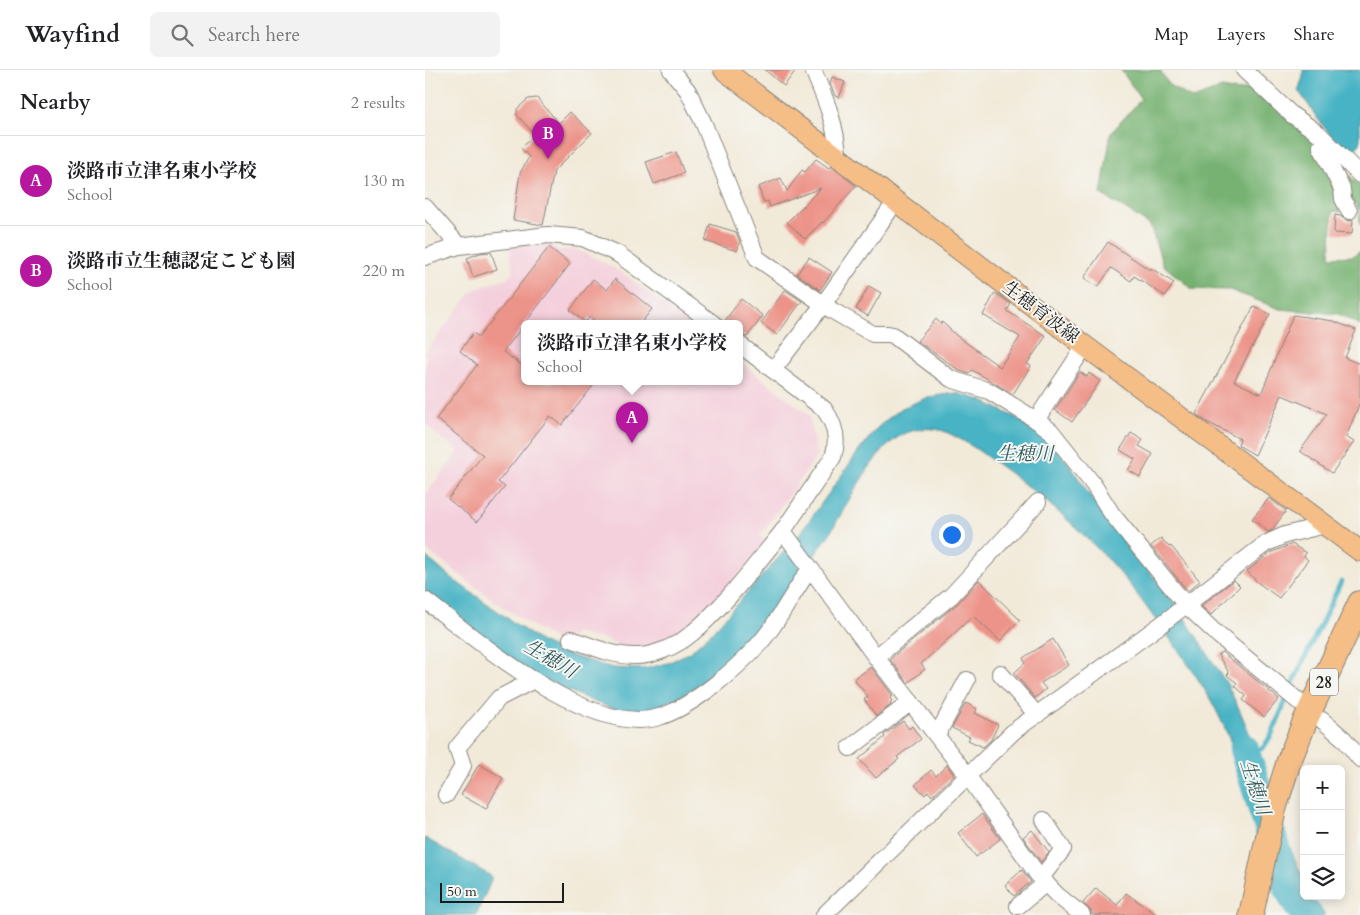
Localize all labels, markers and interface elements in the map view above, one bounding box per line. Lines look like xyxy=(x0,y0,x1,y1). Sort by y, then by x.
search box xyxy=(150,12,500,57)
text: Wayfind xyxy=(25,18,120,51)
icon: search xyxy=(168,21,196,49)
text: Search here xyxy=(208,22,300,48)
text: Map xyxy=(1154,22,1189,47)
text: Layers xyxy=(1217,22,1266,47)
text: Share xyxy=(1294,22,1335,47)
text: Nearby xyxy=(20,88,91,117)
text: 2 results xyxy=(351,92,405,114)
pin: B xyxy=(532,118,564,159)
text: 淡路市立津名東小学校 xyxy=(67,158,257,184)
text: A xyxy=(30,170,42,192)
text: 130 m xyxy=(363,170,405,192)
text: School xyxy=(67,184,112,206)
text: 淡路市立生穂認定こども園 xyxy=(67,248,295,274)
text: B xyxy=(30,260,42,282)
text: 220 m xyxy=(363,260,405,282)
text: School xyxy=(67,274,112,296)
street label: 生穂育波線 xyxy=(997,275,1084,349)
popup xyxy=(521,320,743,385)
text: 淡路市立津名東小学校 xyxy=(537,330,727,356)
text: School xyxy=(537,356,582,378)
pin: A xyxy=(616,402,648,443)
water label: 生穂川 xyxy=(996,441,1055,467)
your location xyxy=(939,522,965,548)
water label: 生穂川 xyxy=(519,633,583,685)
road number: 28 xyxy=(1310,668,1338,696)
water label: 生穂川 xyxy=(1234,756,1277,820)
map controls xyxy=(1300,765,1345,900)
button: + xyxy=(1300,765,1345,810)
button: − xyxy=(1300,810,1345,855)
button: layers xyxy=(1300,855,1345,900)
scale bar xyxy=(440,880,564,903)
text: 50 m xyxy=(447,882,477,901)

